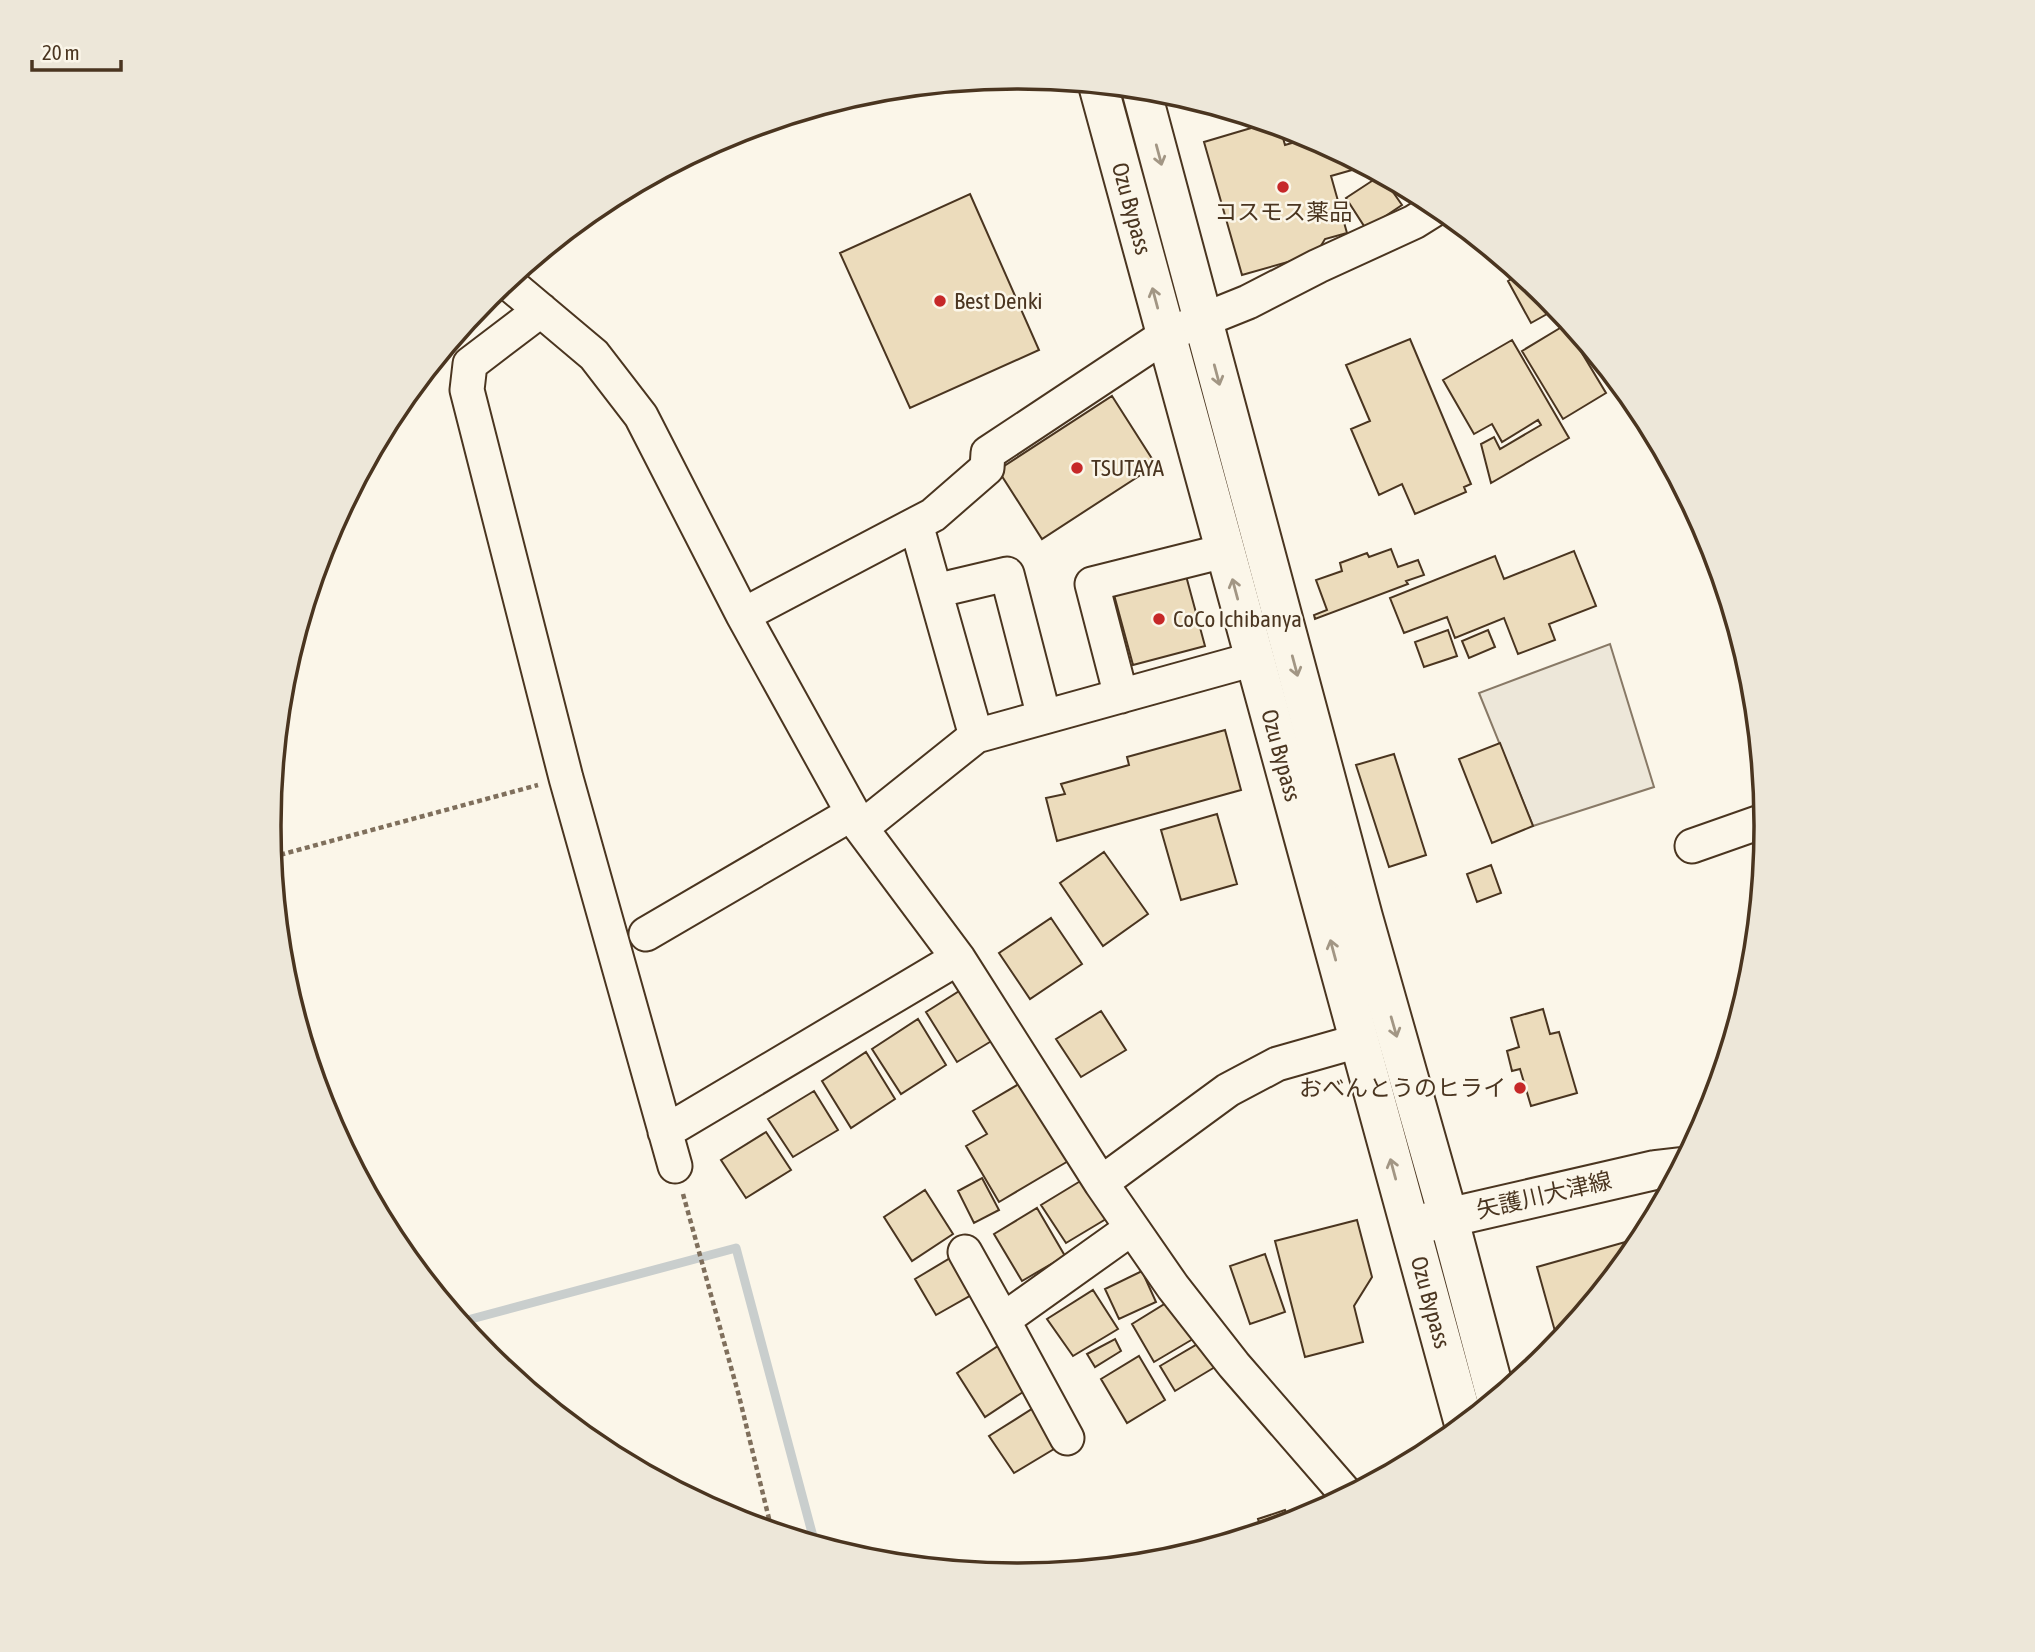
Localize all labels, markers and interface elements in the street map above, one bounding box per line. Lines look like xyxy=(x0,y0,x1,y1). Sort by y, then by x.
scale bar xyxy=(32,28,121,72)
text: 20 m xyxy=(42,40,80,64)
one-way arrow xyxy=(1153,144,1166,166)
street label: Ozu Bypass xyxy=(1107,160,1157,257)
marker: コスモス薬品 xyxy=(1275,179,1291,195)
place label: コスモス薬品 xyxy=(1214,199,1352,225)
place label: Best Denki xyxy=(954,288,1042,314)
one-way arrow xyxy=(1148,288,1161,310)
marker: Best Denki xyxy=(932,293,948,309)
one-way arrow xyxy=(1211,363,1224,386)
place label: TSUTAYA xyxy=(1091,455,1165,481)
marker: TSUTAYA xyxy=(1069,460,1085,476)
one-way arrow xyxy=(1227,578,1240,600)
place label: CoCo Ichibanya xyxy=(1173,606,1302,632)
marker: CoCo Ichibanya xyxy=(1151,611,1167,627)
one-way arrow xyxy=(1289,654,1302,677)
street label: Ozu Bypass xyxy=(1256,707,1306,804)
one-way arrow xyxy=(1326,939,1339,962)
one-way arrow xyxy=(1388,1015,1401,1038)
place label: おべんとうのヒライ xyxy=(1299,1075,1506,1101)
marker: おべんとうのヒライ xyxy=(1512,1080,1528,1096)
one-way arrow xyxy=(1386,1159,1399,1181)
street label: 矢護川大津線 xyxy=(1474,1167,1614,1223)
street label: Ozu Bypass xyxy=(1406,1253,1456,1351)

